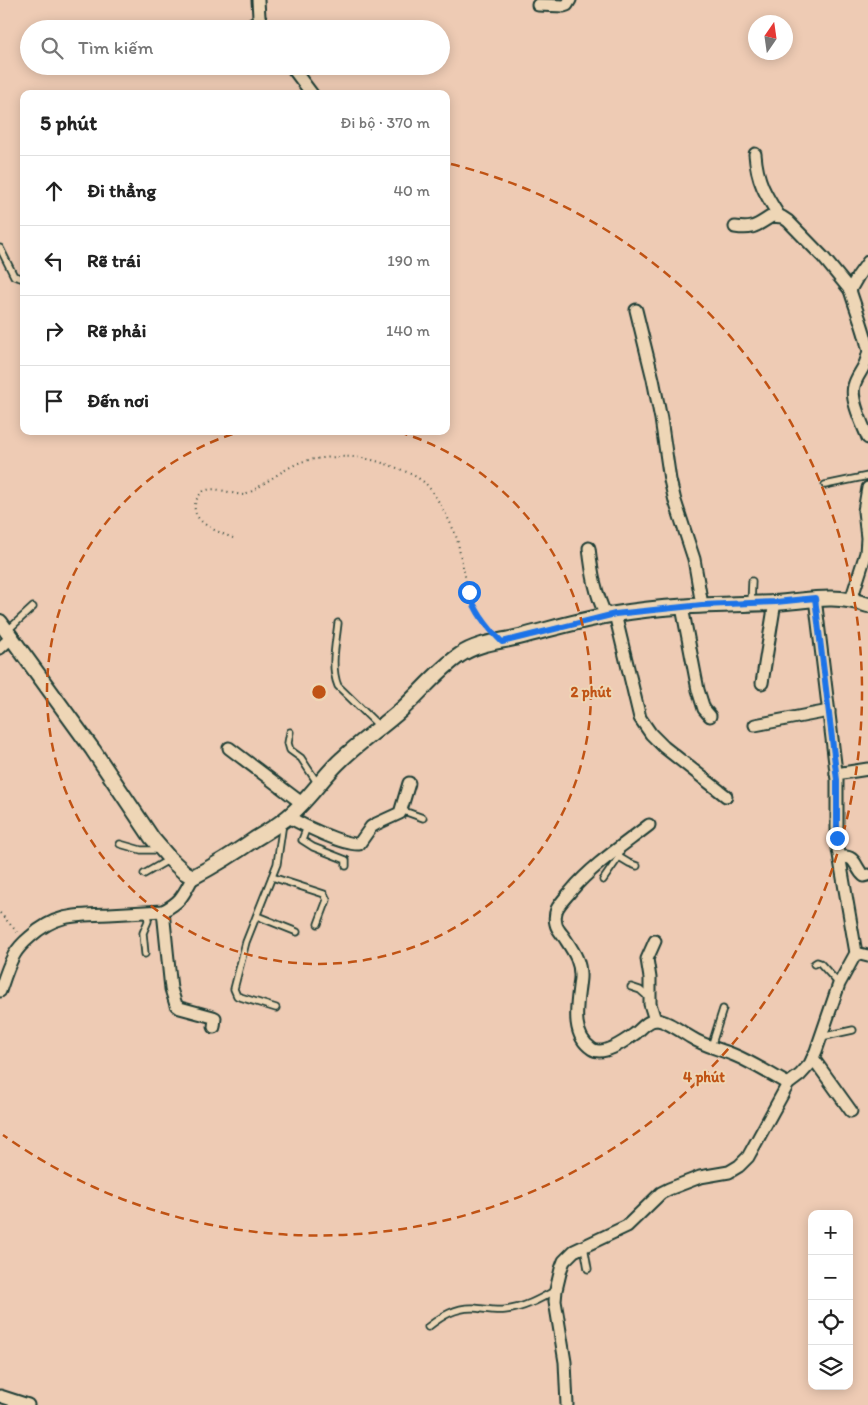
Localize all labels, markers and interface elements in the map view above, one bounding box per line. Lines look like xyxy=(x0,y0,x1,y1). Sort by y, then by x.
north arrow xyxy=(748,15,793,60)
search box xyxy=(20,20,450,75)
icon: search xyxy=(38,34,66,62)
text: Tìm kiếm xyxy=(78,36,153,59)
text: 5 phút xyxy=(40,110,97,135)
text: Đi bộ · 370 m xyxy=(340,113,430,132)
icon: ahead xyxy=(40,177,68,205)
text: Đi thẳng xyxy=(87,179,156,202)
text: 40 m xyxy=(393,181,430,200)
icon: left xyxy=(40,247,68,275)
text: Rẽ trái xyxy=(87,249,141,272)
text: 190 m xyxy=(387,251,430,270)
icon: right xyxy=(40,317,68,345)
text: Rẽ phải xyxy=(87,319,146,342)
text: 140 m xyxy=(386,321,430,340)
icon: arrive xyxy=(40,387,68,415)
text: Đến nơi xyxy=(87,389,149,412)
route start xyxy=(458,581,481,604)
centre of rings xyxy=(310,683,328,701)
text: 2 phút xyxy=(571,683,612,702)
route end xyxy=(826,827,849,850)
text: 4 phút xyxy=(683,1068,725,1087)
map controls xyxy=(808,1210,853,1390)
button: + xyxy=(808,1210,853,1255)
button: − xyxy=(808,1255,853,1300)
button: locate xyxy=(808,1300,853,1345)
button: layers xyxy=(808,1345,853,1390)

